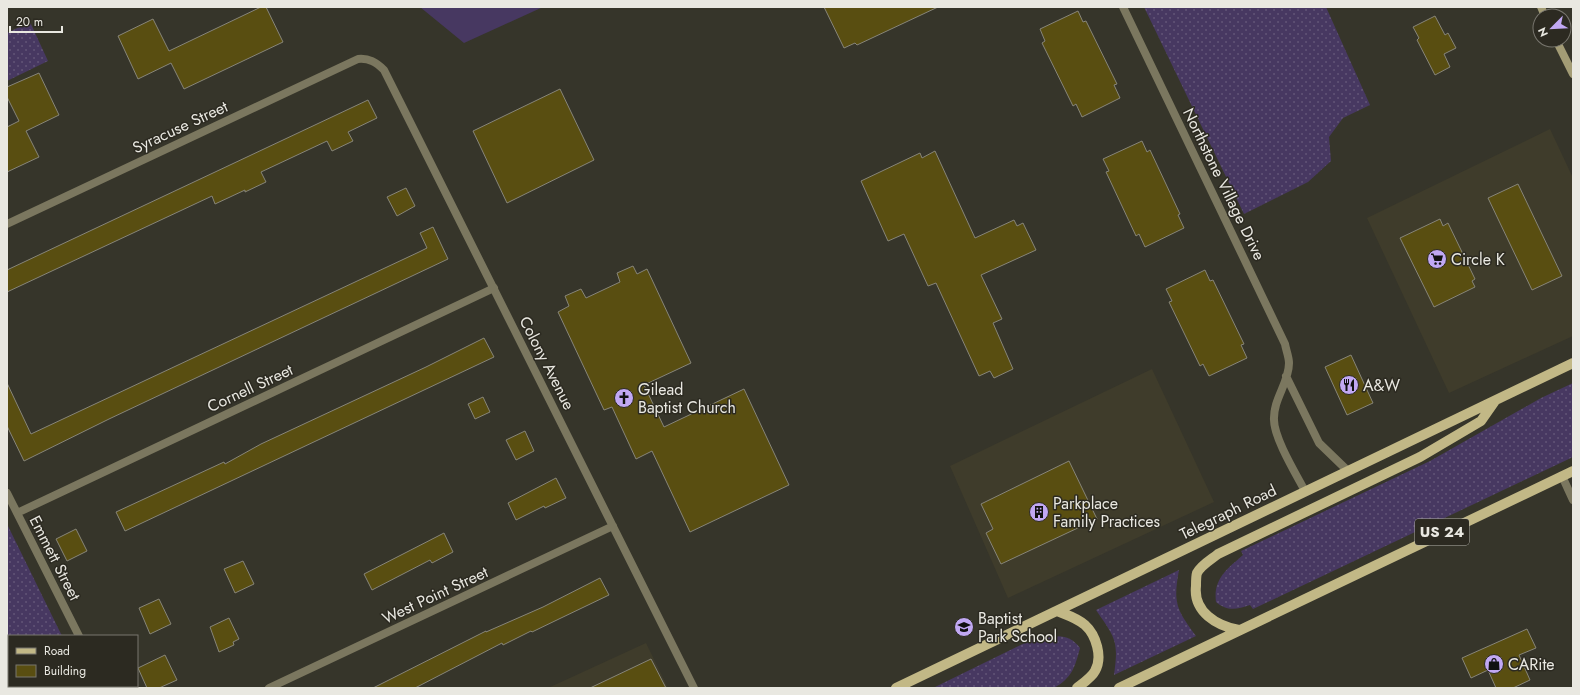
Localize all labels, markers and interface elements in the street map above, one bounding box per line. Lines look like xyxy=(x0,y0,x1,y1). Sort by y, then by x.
scale bar xyxy=(10,8,62,34)
north arrow xyxy=(1532,8,1572,48)
text: 20 m xyxy=(16,13,43,31)
text: N xyxy=(1534,25,1552,39)
street label: Syracuse Street xyxy=(129,95,232,159)
street label: Northstone Village Drive xyxy=(1177,104,1271,264)
supermarket icon: Circle K xyxy=(1426,248,1448,270)
place label: Circle K xyxy=(1451,248,1505,271)
street label: Colony Avenue xyxy=(514,312,580,414)
street label: Cornell Street xyxy=(203,358,297,418)
restaurant icon: A&W xyxy=(1338,374,1360,396)
place label: A&W xyxy=(1363,374,1400,397)
place label: Gilead Baptist Church xyxy=(638,378,736,419)
church icon: Gilead Baptist Church xyxy=(613,387,635,409)
street label: Telegraph Road xyxy=(1176,479,1280,545)
place label: Parkplace Family Practices xyxy=(1053,492,1160,533)
building icon: Parkplace Family Practices xyxy=(1028,501,1050,523)
street label: Emmett Street xyxy=(24,512,86,605)
road number: US 24 xyxy=(1415,519,1469,545)
street label: West Point Street xyxy=(378,560,492,630)
place label: Baptist Park School xyxy=(978,607,1057,648)
school or university icon: Baptist Park School xyxy=(953,616,975,638)
legend xyxy=(8,635,138,687)
text: Road xyxy=(44,642,70,660)
shop icon: CARite xyxy=(1483,653,1505,675)
place label: CARite xyxy=(1508,653,1554,676)
text: Building xyxy=(44,662,86,680)

